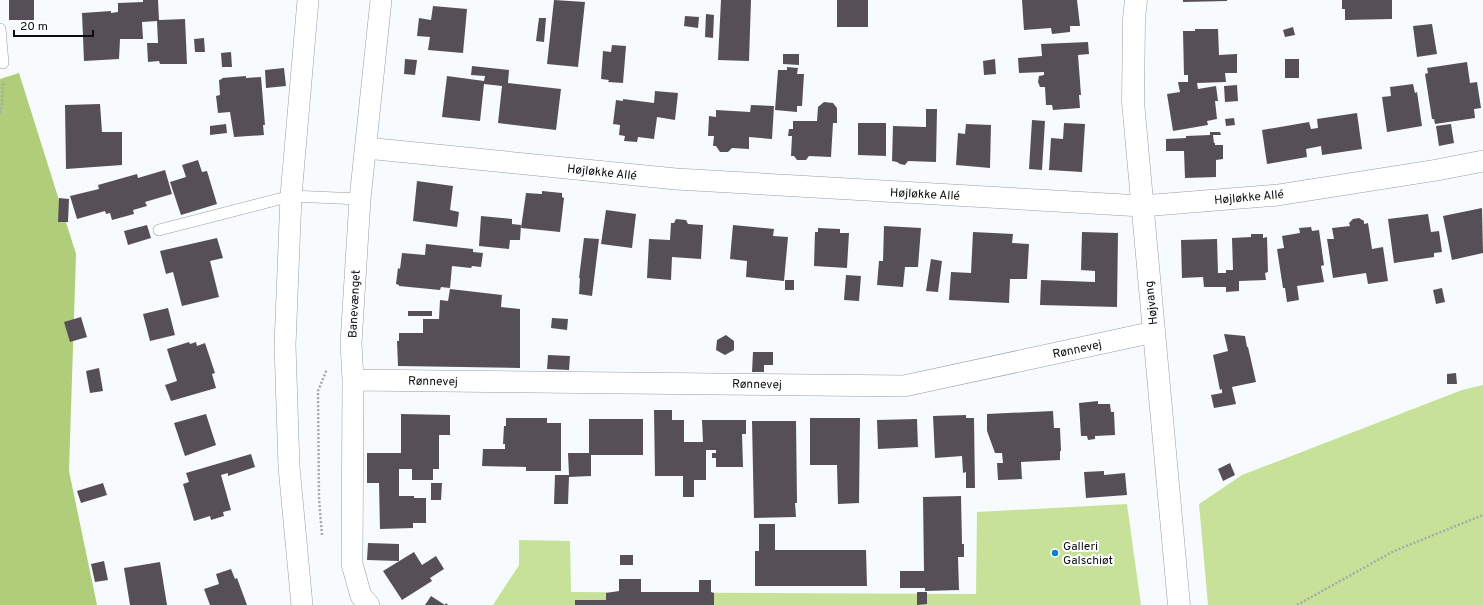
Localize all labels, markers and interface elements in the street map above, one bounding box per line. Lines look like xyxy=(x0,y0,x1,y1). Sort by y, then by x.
scale bar xyxy=(14,12,93,38)
text: 20 m xyxy=(20,19,48,35)
street label: Højløkke Allé xyxy=(566,161,638,185)
street label: Højløkke Allé xyxy=(890,185,960,205)
street label: Højløkke Allé xyxy=(1213,187,1285,209)
street label: Banevænget xyxy=(345,269,365,339)
street label: Højvang xyxy=(1142,280,1162,326)
street label: Rønnevej xyxy=(1051,337,1103,363)
street label: Rønnevej xyxy=(408,374,458,390)
street label: Rønnevej xyxy=(732,377,782,393)
place label: Galleri Galschiøt xyxy=(1063,539,1113,569)
marker: Galleri Galschiøt xyxy=(1050,548,1060,558)

